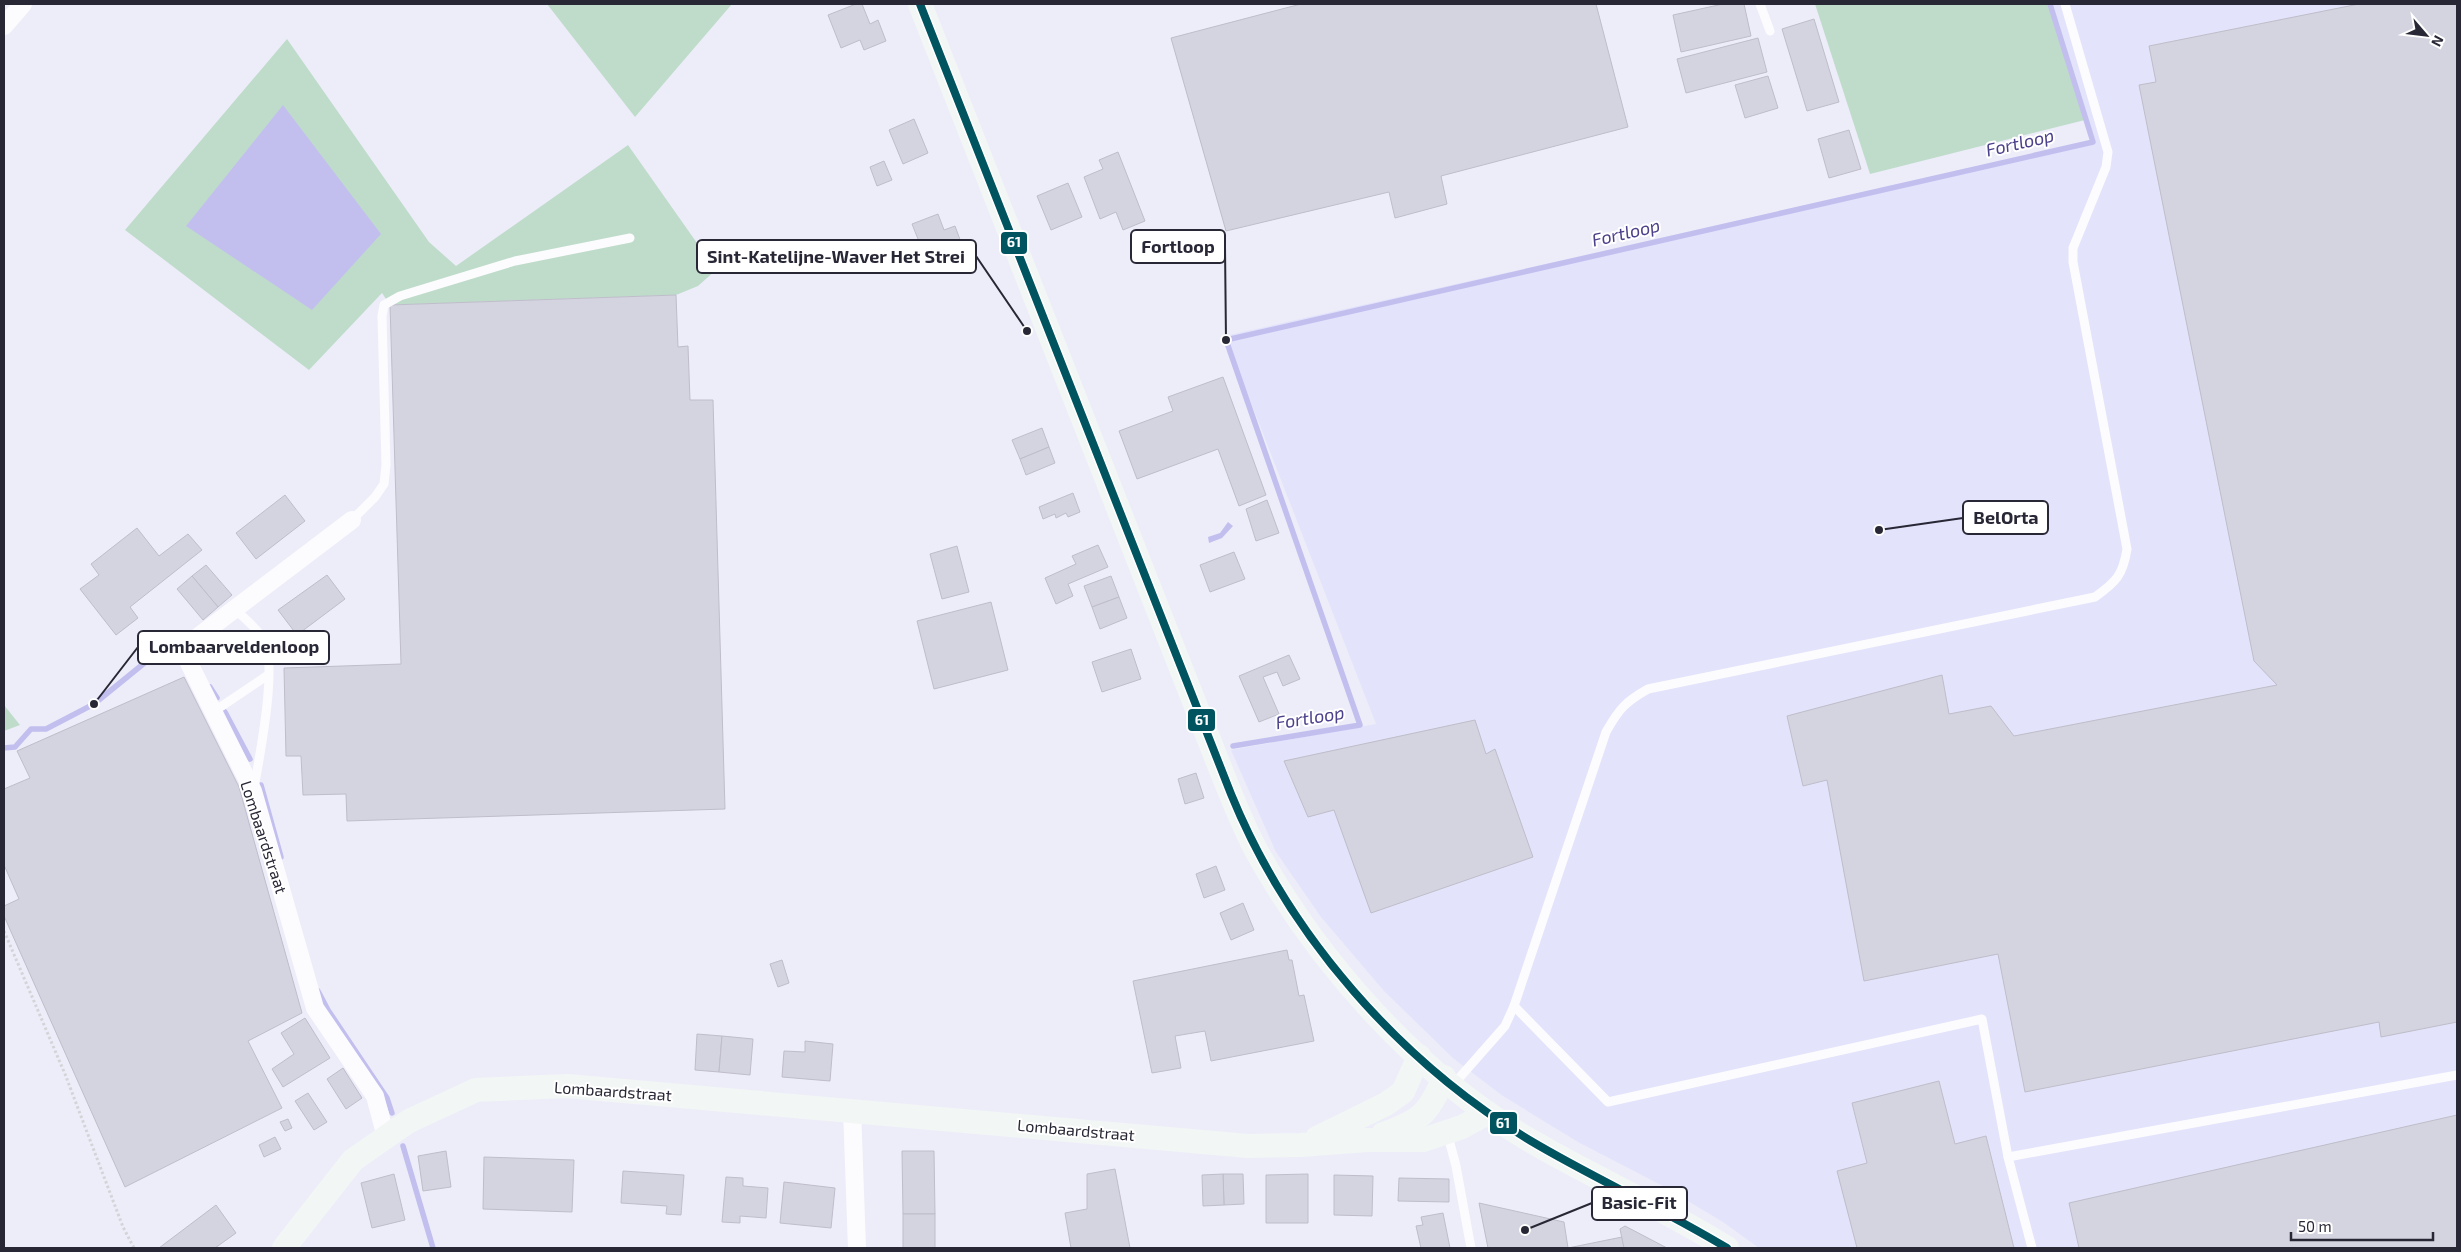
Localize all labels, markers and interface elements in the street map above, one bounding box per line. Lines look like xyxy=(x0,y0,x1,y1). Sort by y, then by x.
north arrow xyxy=(2401,10,2451,60)
text: N xyxy=(2428,33,2448,50)
water label: Fortloop xyxy=(1983,123,2056,161)
water label: Fortloop xyxy=(1589,213,1662,251)
callout: Fortloop xyxy=(1131,230,1225,263)
line badge: 61 xyxy=(1000,231,1028,255)
text: 61 xyxy=(1007,233,1021,250)
text: Fortloop xyxy=(1141,235,1215,257)
callout: Sint-Katelijne-Waver Het Strei xyxy=(697,240,976,273)
text: Sint-Katelijne-Waver Het Strei xyxy=(707,245,965,267)
callout: BelOrta xyxy=(1963,501,2048,534)
text: BelOrta xyxy=(1973,506,2039,528)
callout: Lombaarveldenloop xyxy=(138,631,329,664)
text: Lombaarveldenloop xyxy=(149,635,320,657)
water label: Fortloop xyxy=(1274,701,1346,733)
line badge: 61 xyxy=(1187,708,1216,732)
text: 61 xyxy=(1195,711,1209,728)
street label: Lombaardstraat xyxy=(237,778,292,896)
street label: Lombaardstraat xyxy=(554,1077,672,1104)
line badge: 61 xyxy=(1489,1111,1518,1135)
text: 61 xyxy=(1496,1114,1510,1131)
street label: Lombaardstraat xyxy=(1017,1115,1136,1144)
callout: Basic-Fit xyxy=(1592,1187,1687,1220)
text: Basic-Fit xyxy=(1601,1191,1677,1213)
scale bar xyxy=(2291,1210,2434,1242)
text: 50 m xyxy=(2298,1217,2332,1235)

